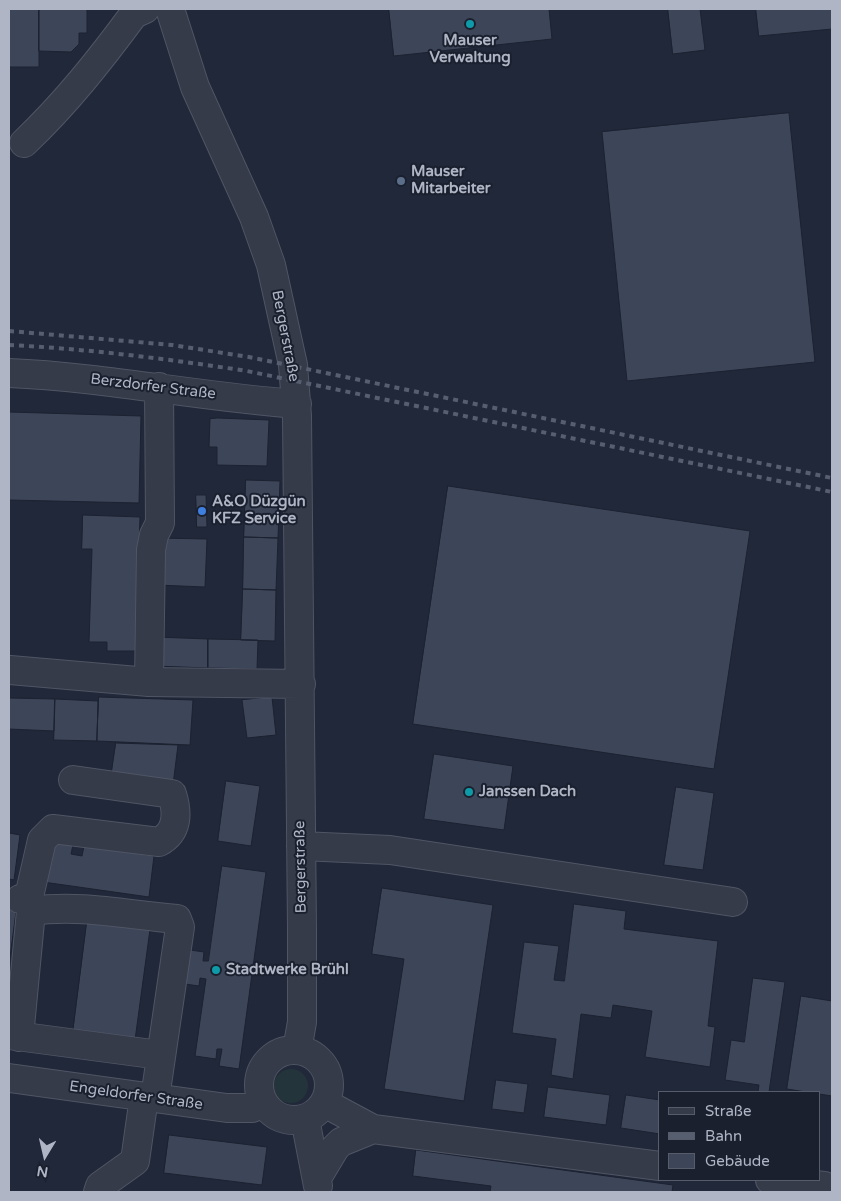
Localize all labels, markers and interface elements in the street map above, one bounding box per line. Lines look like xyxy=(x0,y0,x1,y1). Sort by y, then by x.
marker: Mauser Verwaltung xyxy=(464,18,476,30)
place label: Mauser Verwaltung xyxy=(429,32,511,67)
place label: Mauser Mitarbeiter xyxy=(411,163,491,198)
marker: Mauser Mitarbeiter xyxy=(395,175,407,187)
street label: Bergerstraße xyxy=(267,289,303,383)
street label: Berzdorfer Straße xyxy=(89,370,217,404)
place label: A&O Düzgün KFZ Service xyxy=(212,493,306,528)
marker: A&O Düzgün KFZ Service xyxy=(196,505,208,517)
place label: Janssen Dach xyxy=(479,783,576,801)
marker: Janssen Dach xyxy=(463,786,475,798)
street label: Bergerstraße xyxy=(291,821,311,913)
place label: Stadtwerke Brühl xyxy=(226,961,349,979)
marker: Stadtwerke Brühl xyxy=(210,964,222,976)
street label: Engeldorfer Straße xyxy=(68,1078,204,1114)
legend xyxy=(658,1091,821,1181)
text: Straße xyxy=(705,1102,751,1120)
text: Bahn xyxy=(705,1127,742,1145)
north arrow xyxy=(20,1131,70,1181)
text: Gebäude xyxy=(705,1152,770,1170)
text: N xyxy=(36,1162,49,1181)

